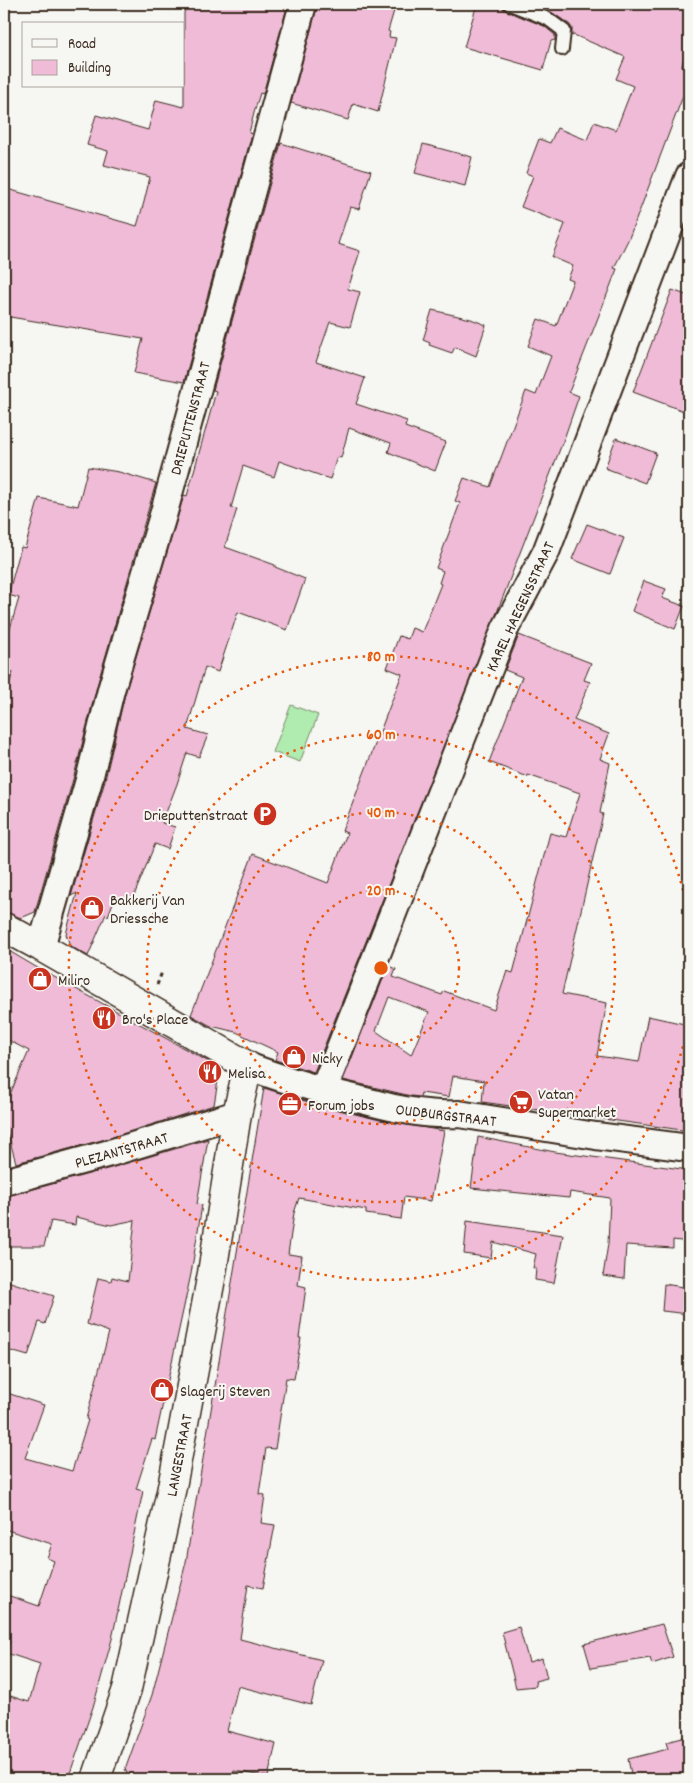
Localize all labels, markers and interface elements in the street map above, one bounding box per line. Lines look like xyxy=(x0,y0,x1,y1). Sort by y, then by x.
legend xyxy=(22,22,185,88)
text: Road xyxy=(68,34,96,56)
text: Building xyxy=(68,58,111,80)
street label: DRIEPUTTENSTRAAT xyxy=(165,359,218,478)
street label: KAREL HAEGENSSTRAAT xyxy=(481,538,562,676)
text: 80 m xyxy=(367,647,395,669)
text: 60 m xyxy=(366,725,396,747)
parking icon: Drieputtenstraat xyxy=(252,801,278,827)
text: 40 m xyxy=(367,803,395,825)
place label: Drieputtenstraat xyxy=(144,805,248,828)
text: 20 m xyxy=(367,881,395,903)
place label: Bakkerij Van Driessche xyxy=(110,890,185,931)
shop icon: Bakkerij Van Driessche xyxy=(79,895,105,921)
centre of rings xyxy=(372,959,390,977)
shop icon: Miliro xyxy=(27,966,53,992)
place label: Miliro xyxy=(58,970,90,993)
restaurant icon: Bro's Place xyxy=(91,1005,117,1031)
place label: Bro's Place xyxy=(122,1009,188,1032)
shop icon: Nicky xyxy=(281,1044,307,1070)
place label: Nicky xyxy=(312,1048,343,1071)
restaurant icon: Melisa xyxy=(197,1059,223,1085)
place label: Melisa xyxy=(228,1063,266,1086)
place label: Vatan Supermarket xyxy=(538,1084,616,1125)
supermarket icon: Vatan Supermarket xyxy=(508,1089,534,1115)
office icon: Forum jobs xyxy=(277,1091,303,1117)
place label: Forum jobs xyxy=(308,1095,375,1118)
street label: OUDBURGSTRAAT xyxy=(394,1099,498,1134)
street label: PLEZANTSTRAAT xyxy=(72,1127,172,1176)
shop icon: Slagerij Steven xyxy=(149,1377,175,1403)
place label: Slagerij Steven xyxy=(180,1381,270,1404)
street label: LANGESTRAAT xyxy=(161,1412,200,1499)

